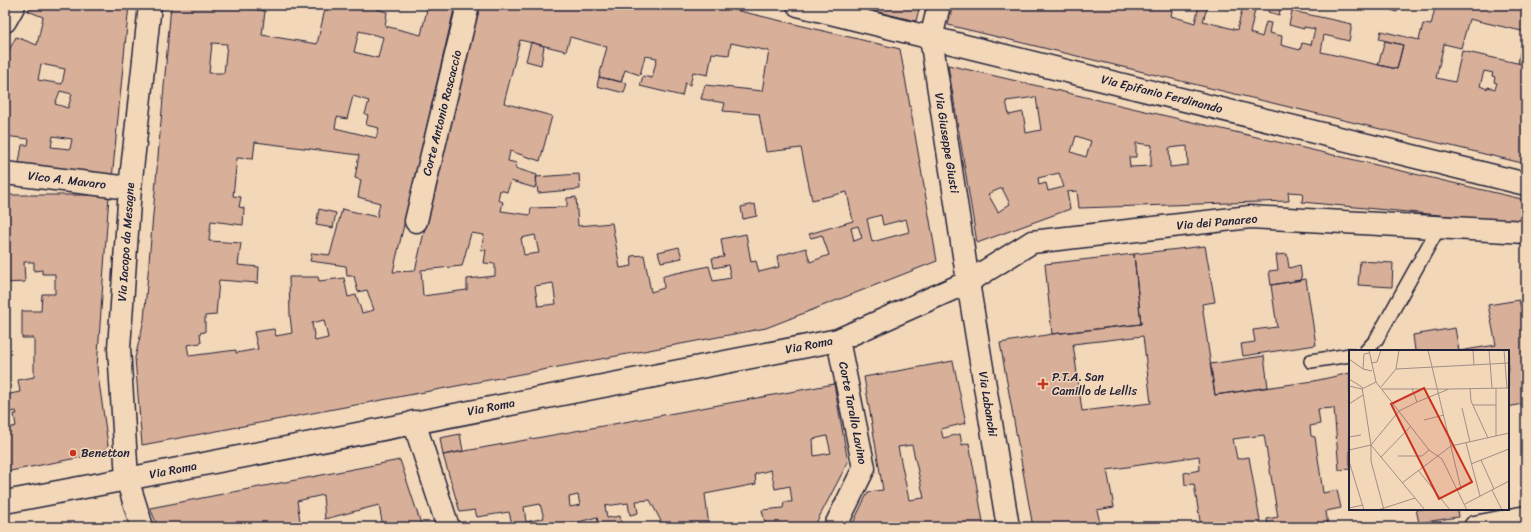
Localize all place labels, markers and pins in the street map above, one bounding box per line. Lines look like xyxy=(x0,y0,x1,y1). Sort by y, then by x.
place label: P.T.A. San Camillo de Lellis xyxy=(1052,366,1137,402)
marker: P.T.A. San Camillo de Lellis xyxy=(1037,378,1049,390)
place label: Benetton xyxy=(81,442,130,464)
marker: Benetton xyxy=(68,448,78,458)

